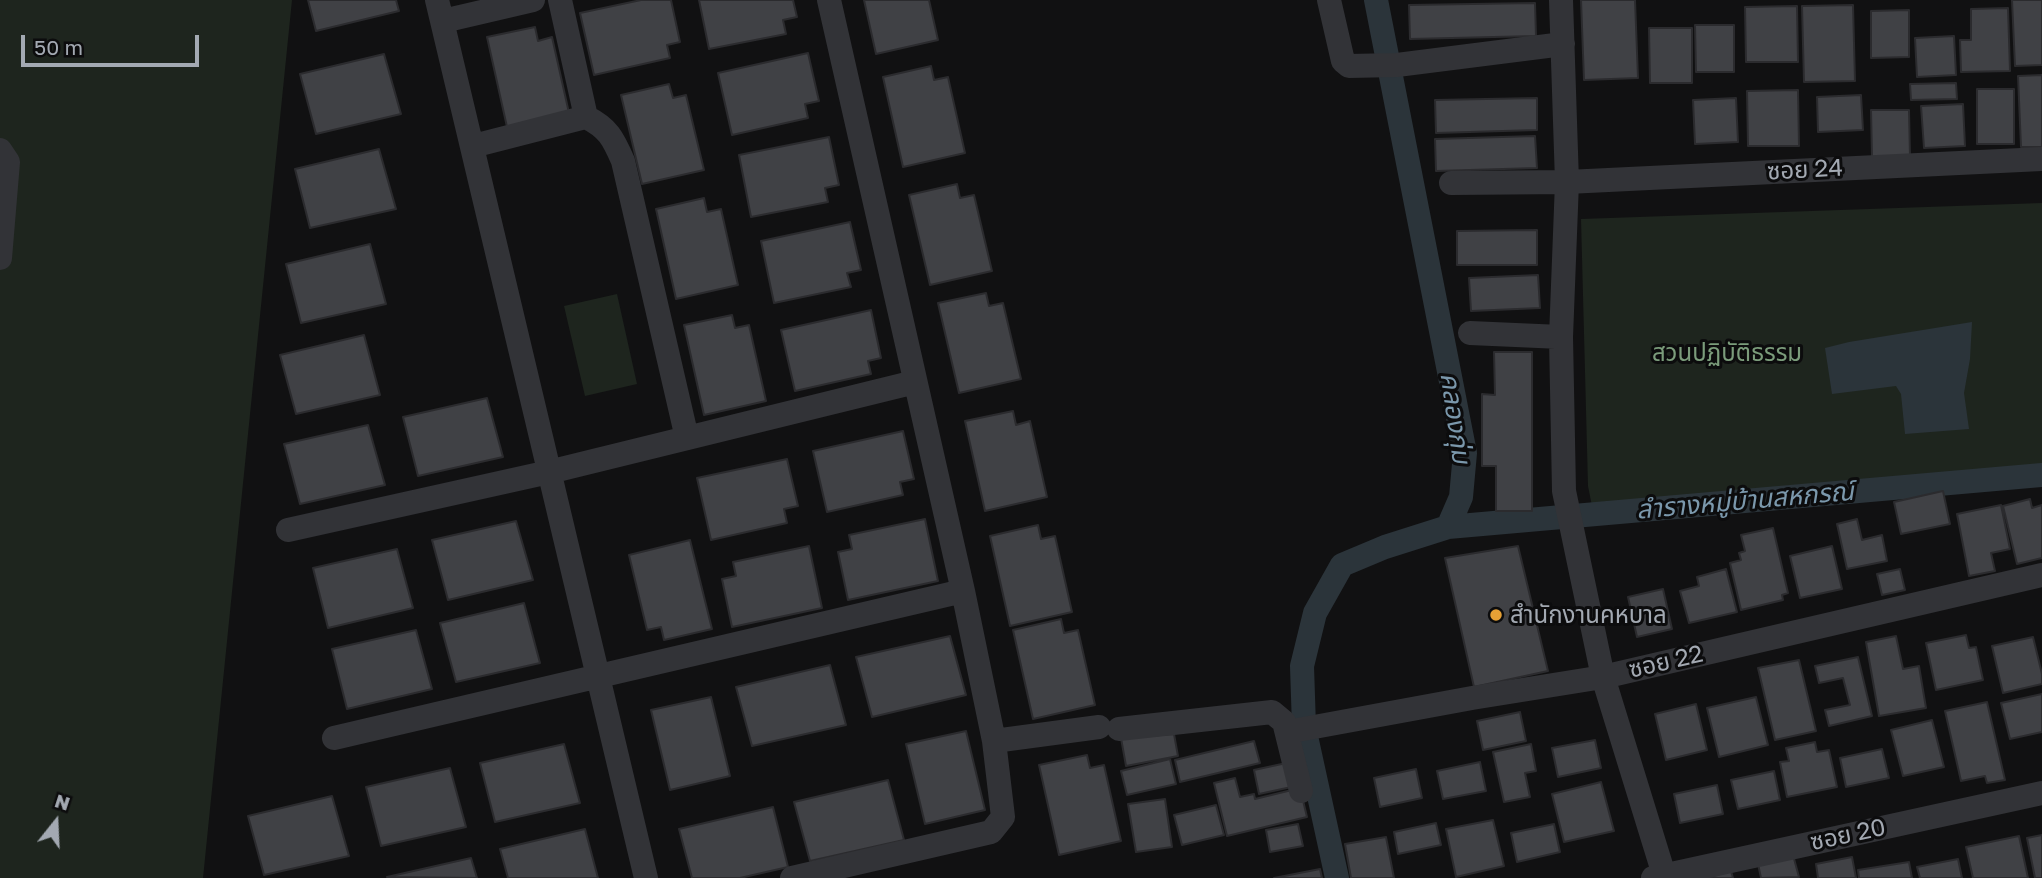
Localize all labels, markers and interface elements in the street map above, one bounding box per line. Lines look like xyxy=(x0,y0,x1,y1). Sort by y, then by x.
scale bar xyxy=(24,21,203,65)
text: 50 m xyxy=(34,34,83,60)
street label: ซอย 24 xyxy=(1766,154,1844,186)
park label: สวนปฏิบัติธรรม xyxy=(1652,339,1802,367)
water label: คลองกุ่ม xyxy=(1433,371,1477,465)
water label: ลำรางหมู่บ้านสหกรณ์ xyxy=(1635,476,1855,526)
place label: สำนักงานคหบาล xyxy=(1510,601,1667,629)
marker: สำนักงานคหบาล xyxy=(1488,607,1504,623)
street label: ซอย 22 xyxy=(1626,640,1706,684)
north arrow xyxy=(21,787,91,857)
text: N xyxy=(52,788,73,815)
street label: ซอย 20 xyxy=(1808,813,1888,857)

